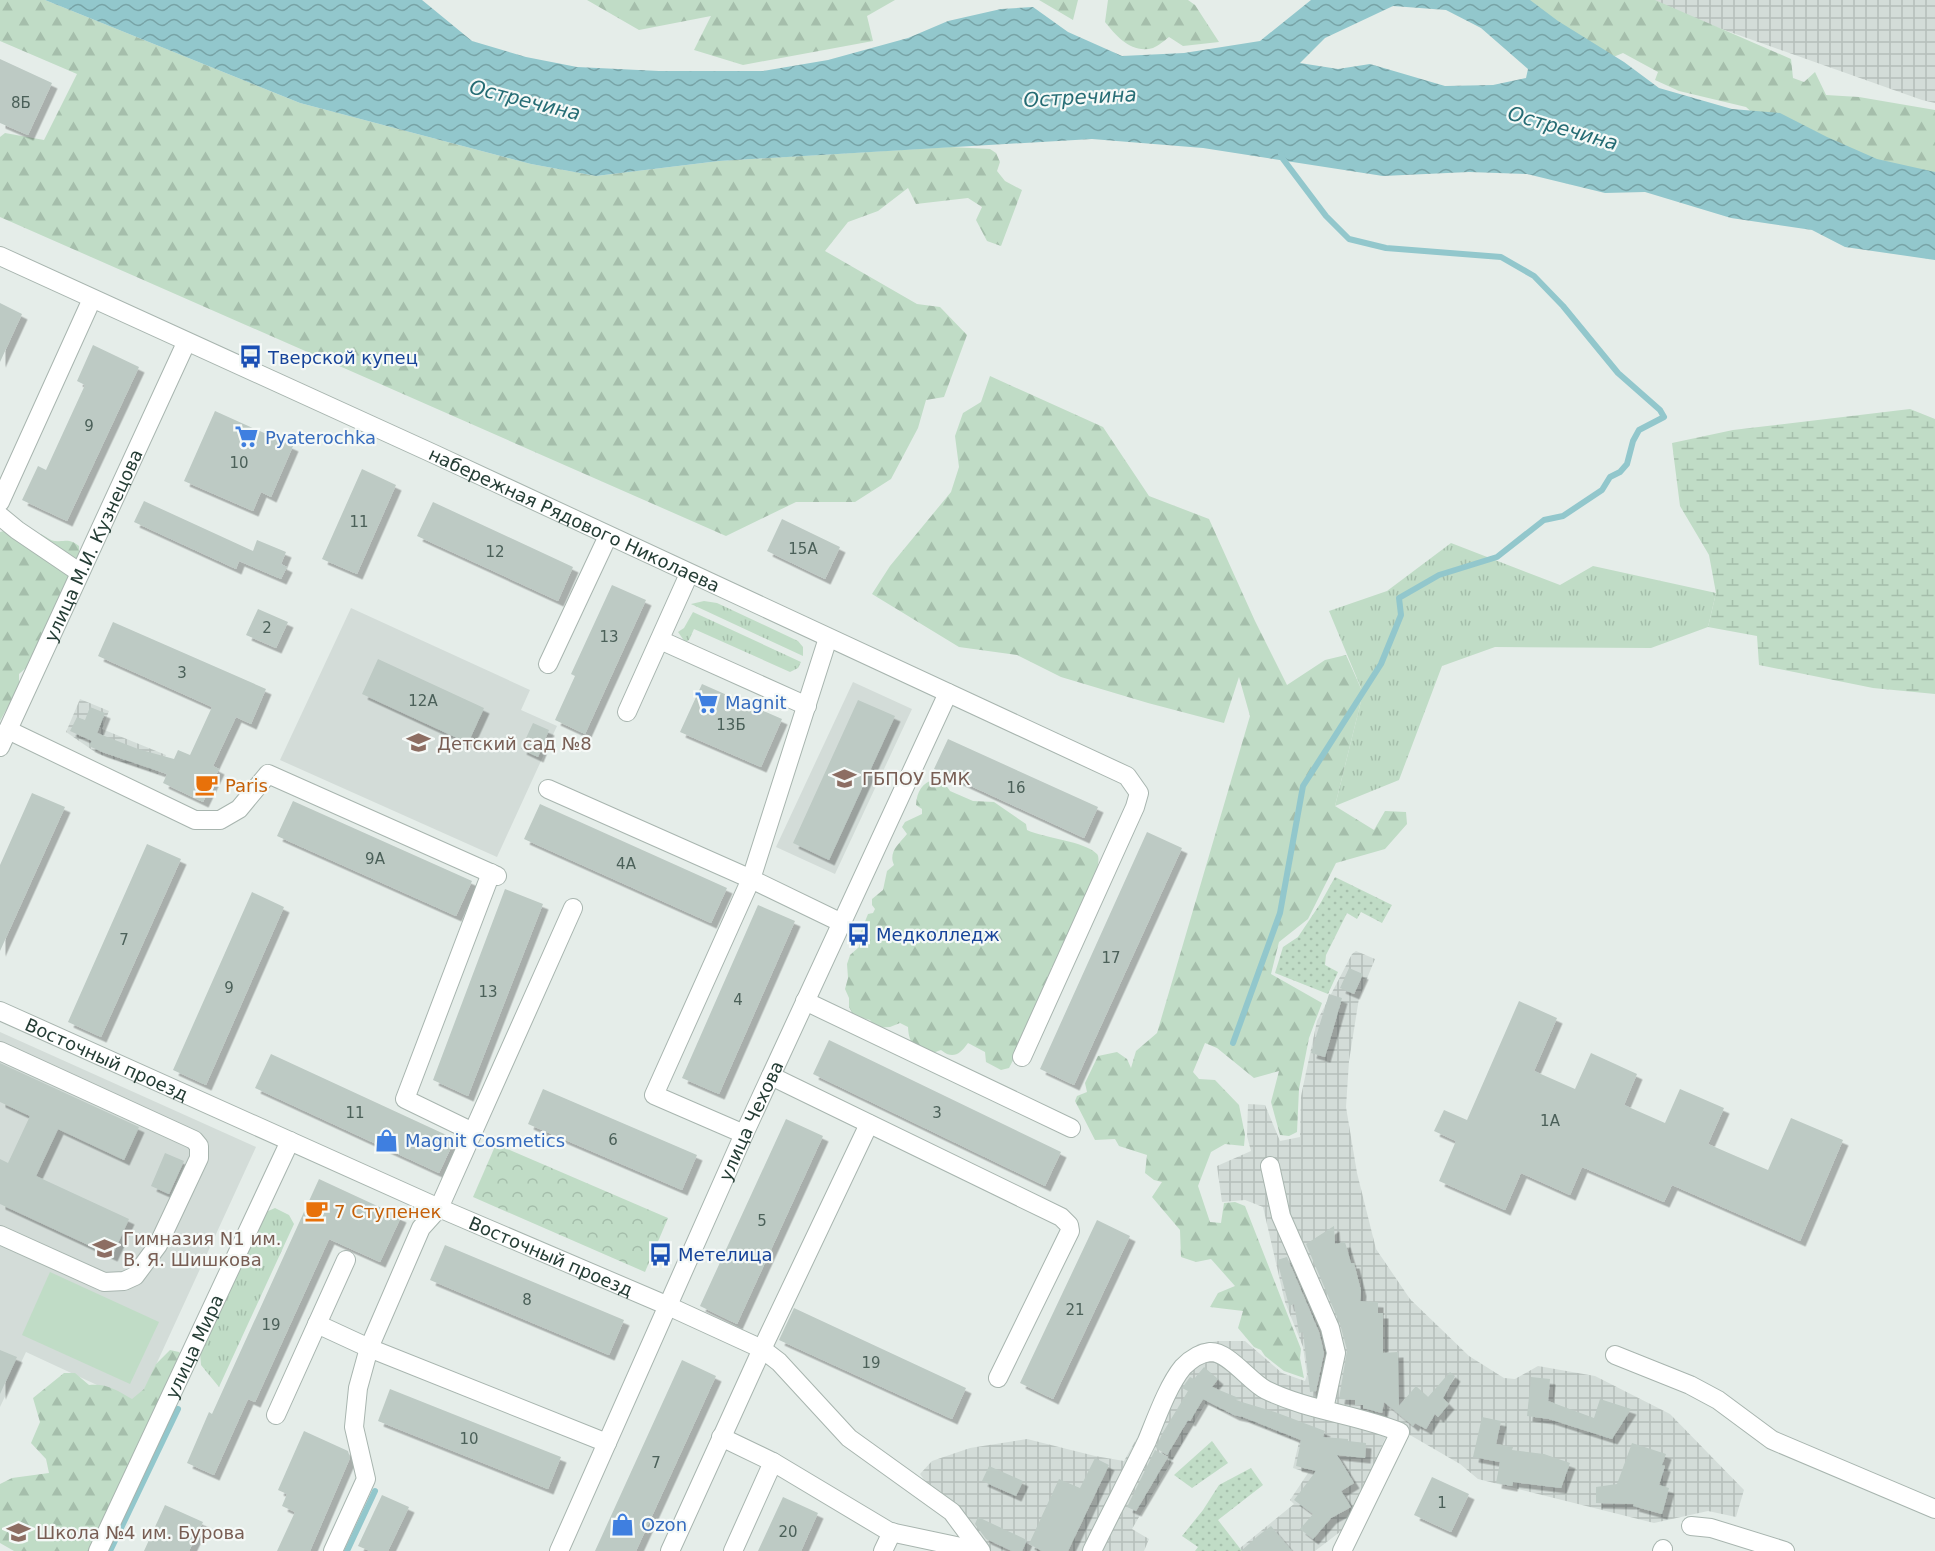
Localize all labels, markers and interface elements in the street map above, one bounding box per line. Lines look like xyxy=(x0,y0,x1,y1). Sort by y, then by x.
water label: Остречина xyxy=(467,75,583,125)
water label: Остречина xyxy=(1023,82,1137,112)
house number: 8Б xyxy=(11,94,31,112)
water label: Остречина xyxy=(1505,101,1621,155)
bus stop icon: Тверской купец xyxy=(237,344,263,370)
place label: Тверской купец xyxy=(267,347,418,368)
house number: 9 xyxy=(84,417,94,435)
supermarket icon: Pyaterochka xyxy=(234,424,260,450)
place label: Pyaterochka xyxy=(265,427,376,448)
street label: набережная Рядового Николаева xyxy=(426,443,723,596)
street label: улица М.И. Кузнецова xyxy=(39,446,146,645)
house number: 10 xyxy=(229,454,249,472)
house number: 11 xyxy=(349,513,369,531)
house number: 15А xyxy=(788,540,818,558)
house number: 12 xyxy=(485,543,505,561)
house number: 2 xyxy=(262,619,272,637)
house number: 13 xyxy=(599,628,619,646)
house number: 3 xyxy=(177,664,187,682)
supermarket icon: Magnit xyxy=(694,689,720,715)
house number: 12А xyxy=(408,692,438,710)
place label: Magnit xyxy=(725,692,786,713)
house number: 13Б xyxy=(716,716,746,734)
school or university icon: Детский сад №8 xyxy=(406,730,432,756)
place label: Детский сад №8 xyxy=(437,733,592,754)
school or university icon: ГБПОУ БМК xyxy=(831,765,857,791)
place label: ГБПОУ БМК xyxy=(862,768,971,789)
cafe icon: Paris xyxy=(194,772,220,798)
place label: Paris xyxy=(225,775,268,796)
house number: 16 xyxy=(1006,779,1026,797)
house number: 9А xyxy=(365,850,386,868)
house number: 4А xyxy=(616,855,637,873)
bus stop icon: Медколледж xyxy=(845,921,871,947)
place label: Медколледж xyxy=(876,924,1000,945)
house number: 7 xyxy=(119,931,129,949)
house number: 17 xyxy=(1101,949,1121,967)
house number: 9 xyxy=(224,979,234,997)
house number: 13 xyxy=(478,983,498,1001)
house number: 4 xyxy=(733,991,743,1009)
street label: Восточный проезд xyxy=(22,1013,191,1105)
street label: улица Чехова xyxy=(714,1057,787,1184)
house number: 11 xyxy=(345,1104,365,1122)
house number: 3 xyxy=(932,1104,942,1122)
house number: 1А xyxy=(1540,1112,1561,1130)
shop icon: Magnit Cosmetics xyxy=(374,1127,400,1153)
place label: Magnit Cosmetics xyxy=(405,1130,565,1151)
house number: 6 xyxy=(608,1131,618,1149)
cafe icon: 7 Ступенек xyxy=(303,1198,329,1224)
place label: 7 Ступенек xyxy=(334,1201,442,1222)
street label: Восточный проезд xyxy=(466,1212,636,1300)
house number: 5 xyxy=(757,1212,767,1230)
place label: Гимназия N1 им. В. Я. Шишкова xyxy=(123,1228,282,1270)
school or university icon: Гимназия N1 им. В. Я. Шишкова xyxy=(92,1235,118,1261)
bus stop icon: Метелица xyxy=(647,1241,673,1267)
place label: Метелица xyxy=(678,1244,773,1265)
street label: улица Мира xyxy=(160,1291,227,1402)
house number: 8 xyxy=(522,1291,532,1309)
house number: 21 xyxy=(1065,1301,1085,1319)
house number: 19 xyxy=(261,1316,281,1334)
house number: 19 xyxy=(861,1354,881,1372)
house number: 10 xyxy=(459,1430,479,1448)
house number: 7 xyxy=(651,1454,661,1472)
house number: 1 xyxy=(1437,1494,1447,1512)
shop icon: Ozon xyxy=(610,1511,636,1537)
place label: Ozon xyxy=(641,1514,687,1535)
school or university icon: Школа №4 им. Бурова xyxy=(5,1519,31,1545)
place label: Школа №4 им. Бурова xyxy=(36,1522,245,1543)
house number: 20 xyxy=(778,1523,798,1541)

